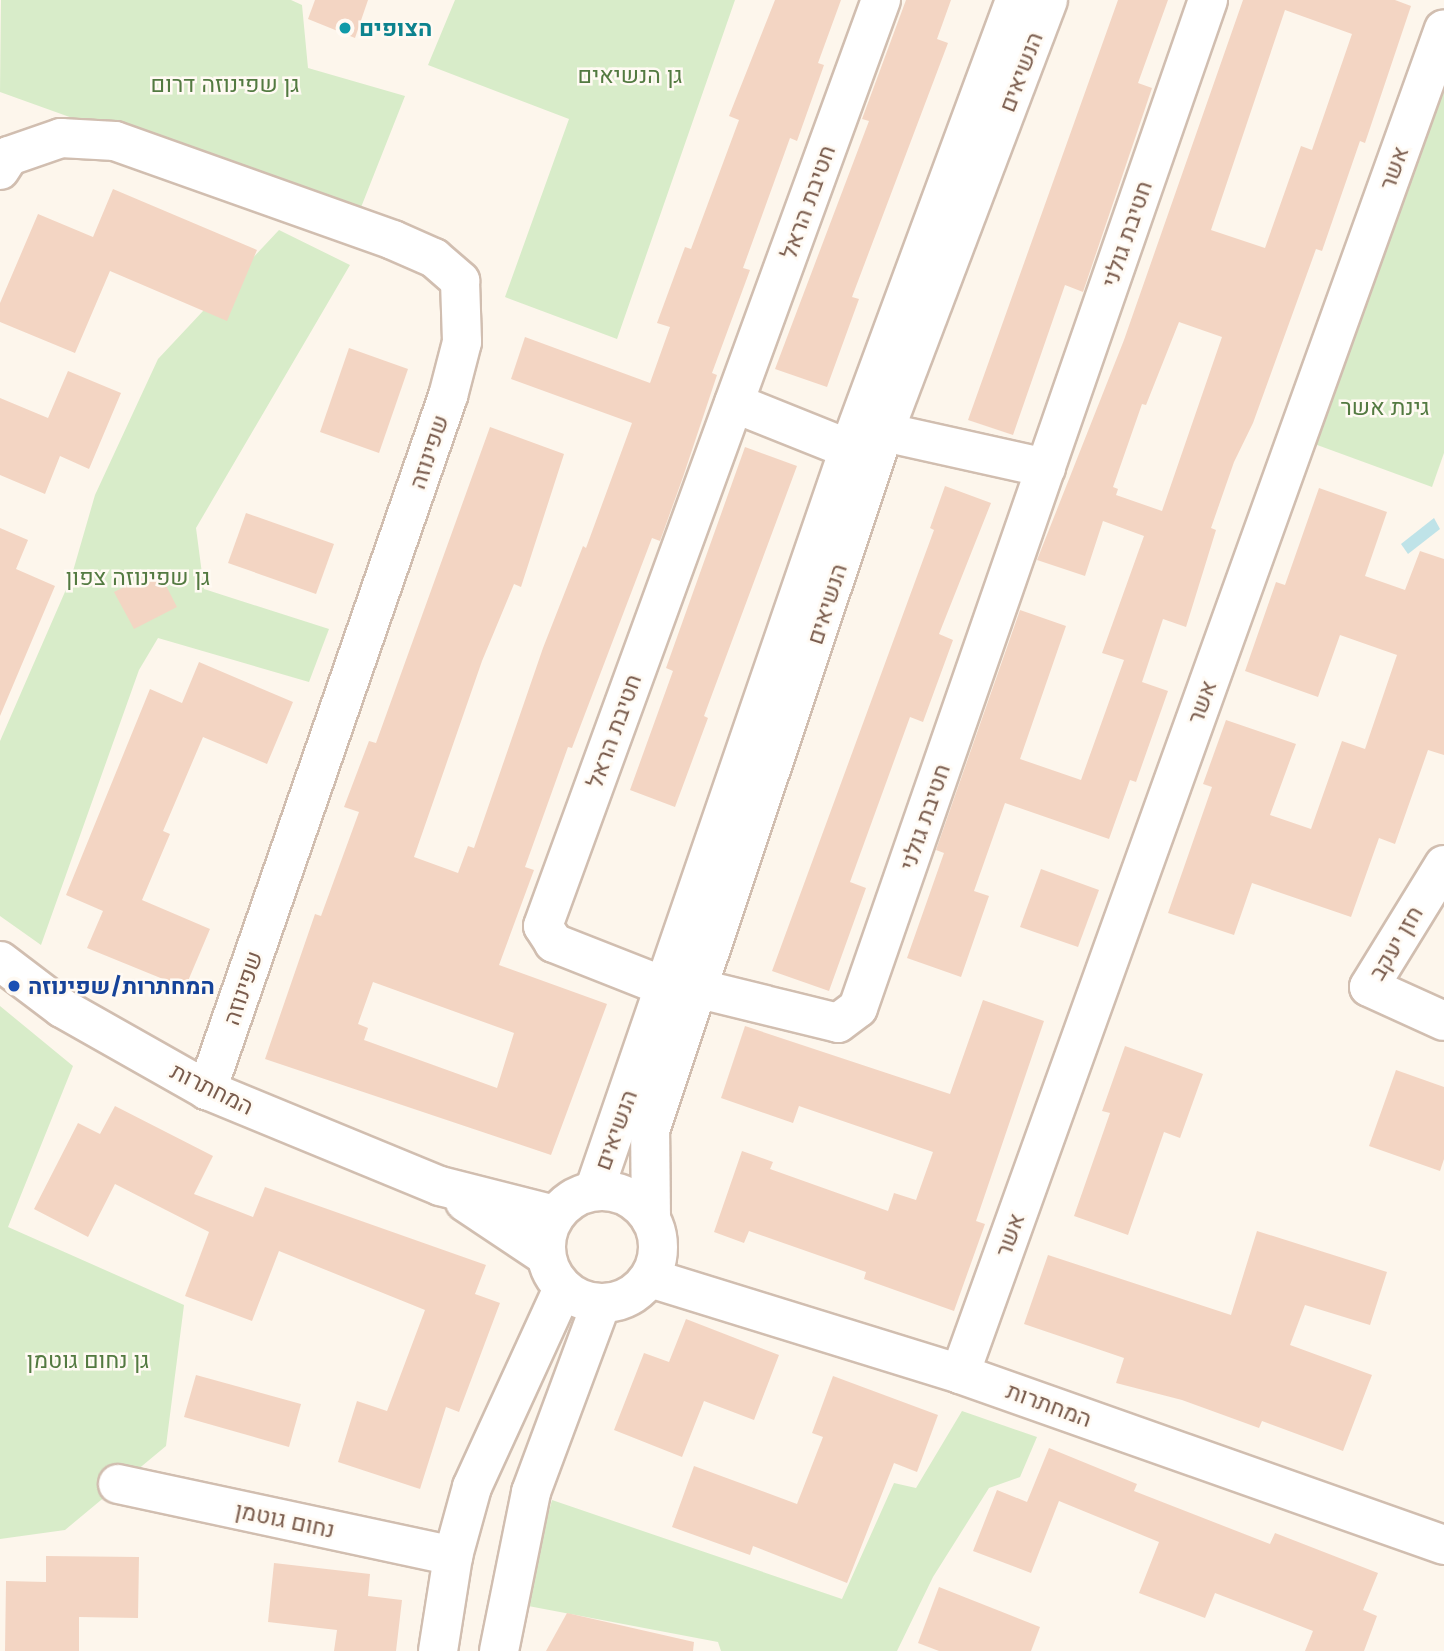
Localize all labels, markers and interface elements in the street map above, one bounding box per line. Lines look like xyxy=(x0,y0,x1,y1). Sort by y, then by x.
place label: הצופים xyxy=(359,14,432,42)
marker: הצופים xyxy=(337,20,353,36)
street label: הנשיאים xyxy=(993,28,1049,116)
park label: גן הנשיאים xyxy=(578,61,682,89)
park label: גן שפינוזה דרום xyxy=(151,70,299,98)
street label: חטיבת הראל xyxy=(775,141,841,263)
street label: אשר xyxy=(1373,142,1415,194)
street label: חטיבת גולני xyxy=(1096,177,1158,291)
park label: גינת אשר xyxy=(1341,393,1429,421)
street label: שפינוזה xyxy=(404,411,454,493)
street label: הנשיאים xyxy=(801,560,853,648)
park label: גן שפינוזה צפון xyxy=(66,563,210,591)
street label: חטיבת הראל xyxy=(581,670,647,792)
street label: אשר xyxy=(1181,676,1223,728)
street label: חטיבת גולני xyxy=(894,760,956,874)
street label: חזן יעקב xyxy=(1363,901,1429,985)
street label: שפינוזה xyxy=(218,947,268,1029)
place label: המחתרות/שפינוזה xyxy=(28,972,215,1000)
marker: המחתרות/שפינוזה xyxy=(6,978,22,994)
street label: המחתרות xyxy=(166,1057,258,1121)
street label: הנשיאים xyxy=(589,1086,643,1174)
street label: אשר xyxy=(989,1209,1031,1261)
park label: גן נחום גוטמן xyxy=(27,1346,149,1374)
street label: המחתרות xyxy=(1003,1377,1095,1433)
street label: נחום גוטמן xyxy=(233,1496,337,1544)

